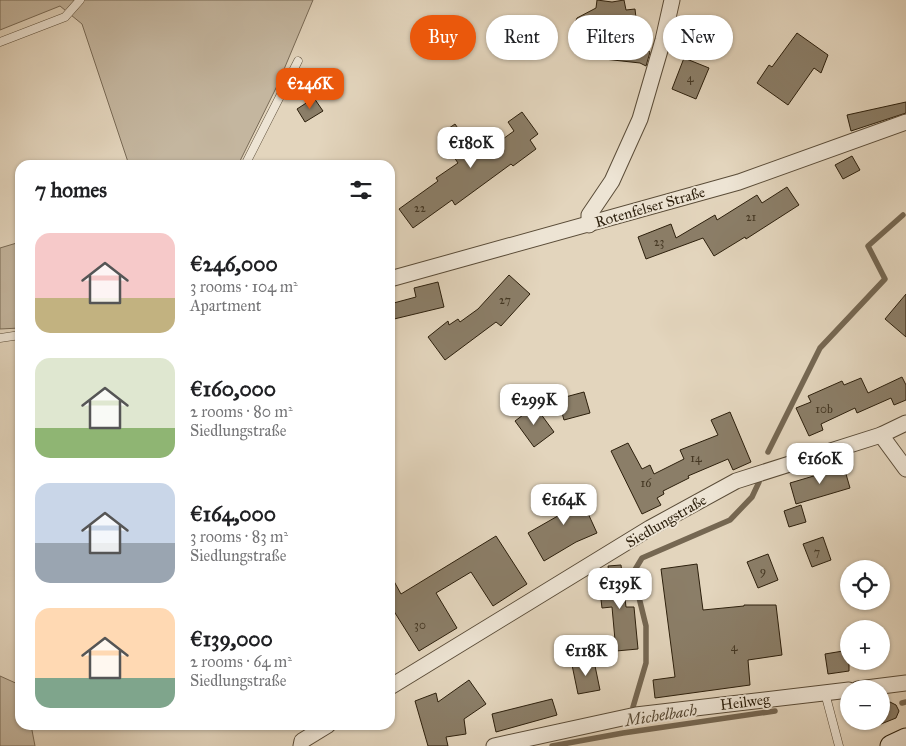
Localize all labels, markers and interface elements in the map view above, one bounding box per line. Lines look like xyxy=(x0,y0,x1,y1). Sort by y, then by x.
chip: Buy xyxy=(410,15,476,60)
chip: Rent xyxy=(486,15,558,60)
chip: Filters xyxy=(568,15,653,60)
chip: New xyxy=(663,15,733,60)
pin: €246K xyxy=(275,68,345,110)
house number: 4 xyxy=(687,71,694,85)
text: €246K xyxy=(287,74,333,93)
pin: €180K xyxy=(436,126,506,169)
text: €180K xyxy=(448,133,494,152)
icon: filters xyxy=(347,176,375,204)
text: 7 homes xyxy=(35,177,107,203)
street label: Rotenfelser Straße xyxy=(593,183,707,231)
house number: 22 xyxy=(414,201,426,215)
house number: 21 xyxy=(746,210,757,224)
house number: 23 xyxy=(654,235,665,249)
text: €246,000 xyxy=(190,251,278,277)
icon: home xyxy=(75,253,135,313)
text: 3 rooms · 104 m² xyxy=(190,277,298,296)
house number: 27 xyxy=(499,293,511,307)
text: Apartment xyxy=(190,296,262,315)
text: €160,000 xyxy=(190,376,276,402)
icon: home xyxy=(75,378,135,438)
pin: €299K xyxy=(499,384,569,426)
text: €299K xyxy=(511,390,557,409)
text: 2 rooms · 80 m² xyxy=(190,402,293,421)
house number: 10b xyxy=(815,402,833,416)
text: Siedlungstraße xyxy=(190,421,286,440)
pin: €160K xyxy=(785,442,855,485)
text: €160K xyxy=(798,449,842,468)
house number: 14 xyxy=(690,451,702,465)
house number: 16 xyxy=(641,476,652,490)
pin: €164K xyxy=(529,484,599,526)
text: €164K xyxy=(542,490,586,509)
street label: Siedlungstraße xyxy=(622,491,710,551)
text: €164,000 xyxy=(190,501,276,527)
icon: home xyxy=(75,503,135,563)
text: 3 rooms · 83 m² xyxy=(190,527,288,546)
house number: 7 xyxy=(814,545,820,559)
text: Siedlungstraße xyxy=(190,546,286,565)
map controls xyxy=(840,560,890,730)
button: locate xyxy=(840,560,890,610)
house number: 9 xyxy=(760,564,766,578)
pin: €139K xyxy=(585,568,655,610)
text: €139K xyxy=(599,574,641,593)
house number: 30 xyxy=(414,618,426,632)
button: + xyxy=(840,620,890,670)
text: €139,000 xyxy=(190,626,273,652)
icon: home xyxy=(75,628,135,688)
pin: €118K xyxy=(551,634,621,677)
house number: 4 xyxy=(731,640,738,654)
text: €118K xyxy=(565,641,607,660)
text: 2 rooms · 64 m² xyxy=(190,652,292,671)
text: Siedlungstraße xyxy=(190,671,286,690)
button: − xyxy=(840,680,890,730)
street label: Heilweg xyxy=(719,690,772,714)
water label: Michelbach xyxy=(622,700,698,730)

